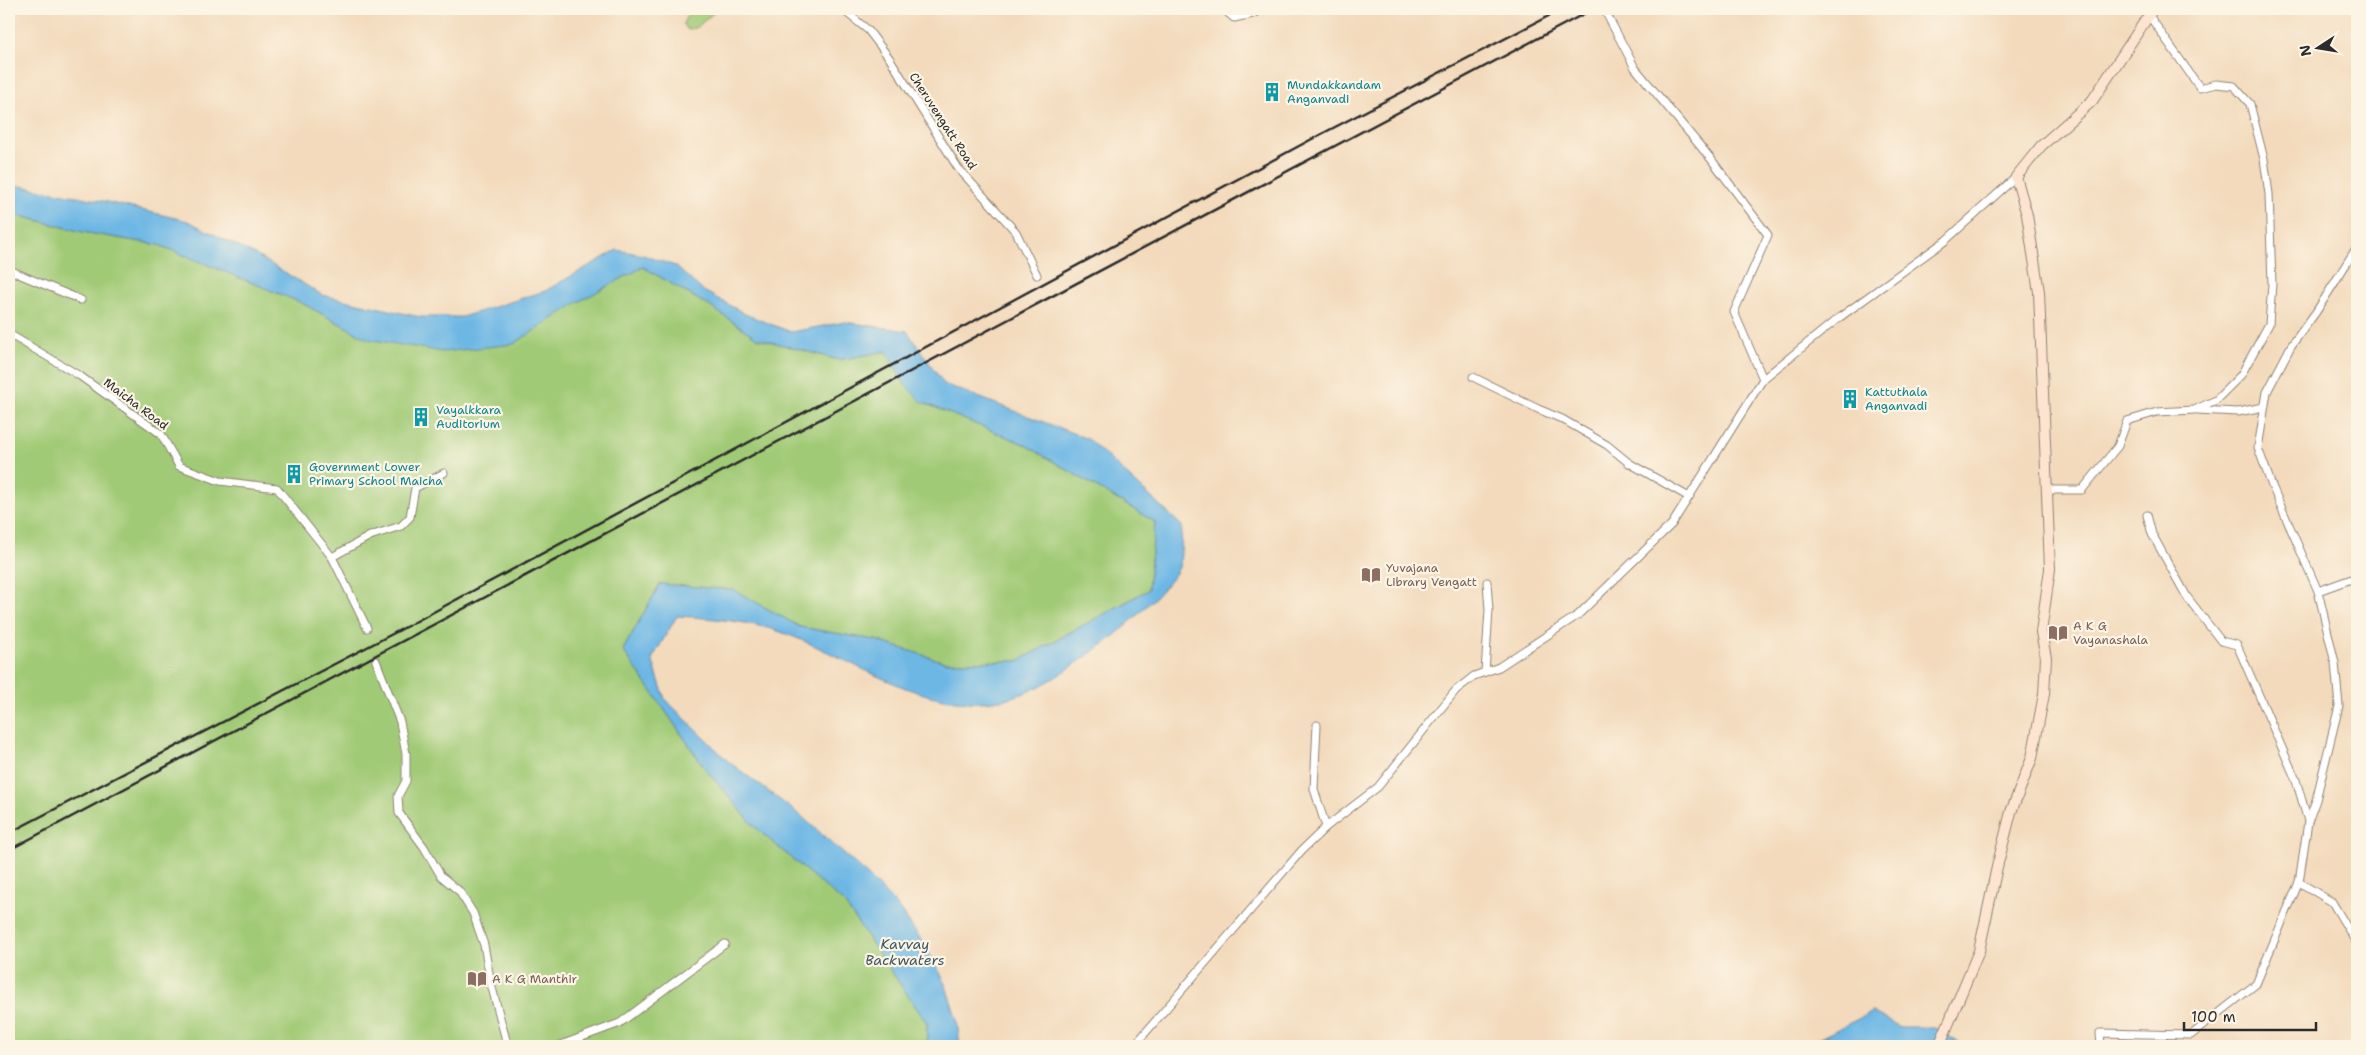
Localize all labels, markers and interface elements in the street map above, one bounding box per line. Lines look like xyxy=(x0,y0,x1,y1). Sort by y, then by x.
north arrow xyxy=(2294,22,2344,72)
text: N xyxy=(2295,43,2315,58)
street label: Cheruvengatt Road xyxy=(906,69,981,173)
place label: Mundakkandam Anganvadi xyxy=(1287,77,1381,107)
building icon: Mundakkandam Anganvadi xyxy=(1261,81,1283,103)
street label: Maicha Road xyxy=(100,374,172,434)
place label: Kattuthala Anganvadi xyxy=(1865,384,1928,414)
building icon: Kattuthala Anganvadi xyxy=(1839,388,1861,410)
place label: Vayalkkara Auditorium xyxy=(436,402,502,432)
building icon: Vayalkkara Auditorium xyxy=(410,406,432,428)
place label: Government Lower Primary School Maicha xyxy=(309,459,443,489)
building icon: Government Lower Primary School Maicha xyxy=(283,463,305,485)
place label: Yuvajana Library Vengatt xyxy=(1386,560,1477,590)
library icon: Yuvajana Library Vengatt xyxy=(1360,564,1382,586)
place label: A K G Vayanashala xyxy=(2073,618,2148,648)
library icon: A K G Vayanashala xyxy=(2047,622,2069,644)
water label: Kavvay Backwaters xyxy=(865,935,945,969)
library icon: A K G Manthir xyxy=(466,968,488,990)
place label: A K G Manthir xyxy=(492,971,578,987)
scale bar xyxy=(2184,1000,2316,1032)
text: 100 m xyxy=(2191,1007,2236,1027)

